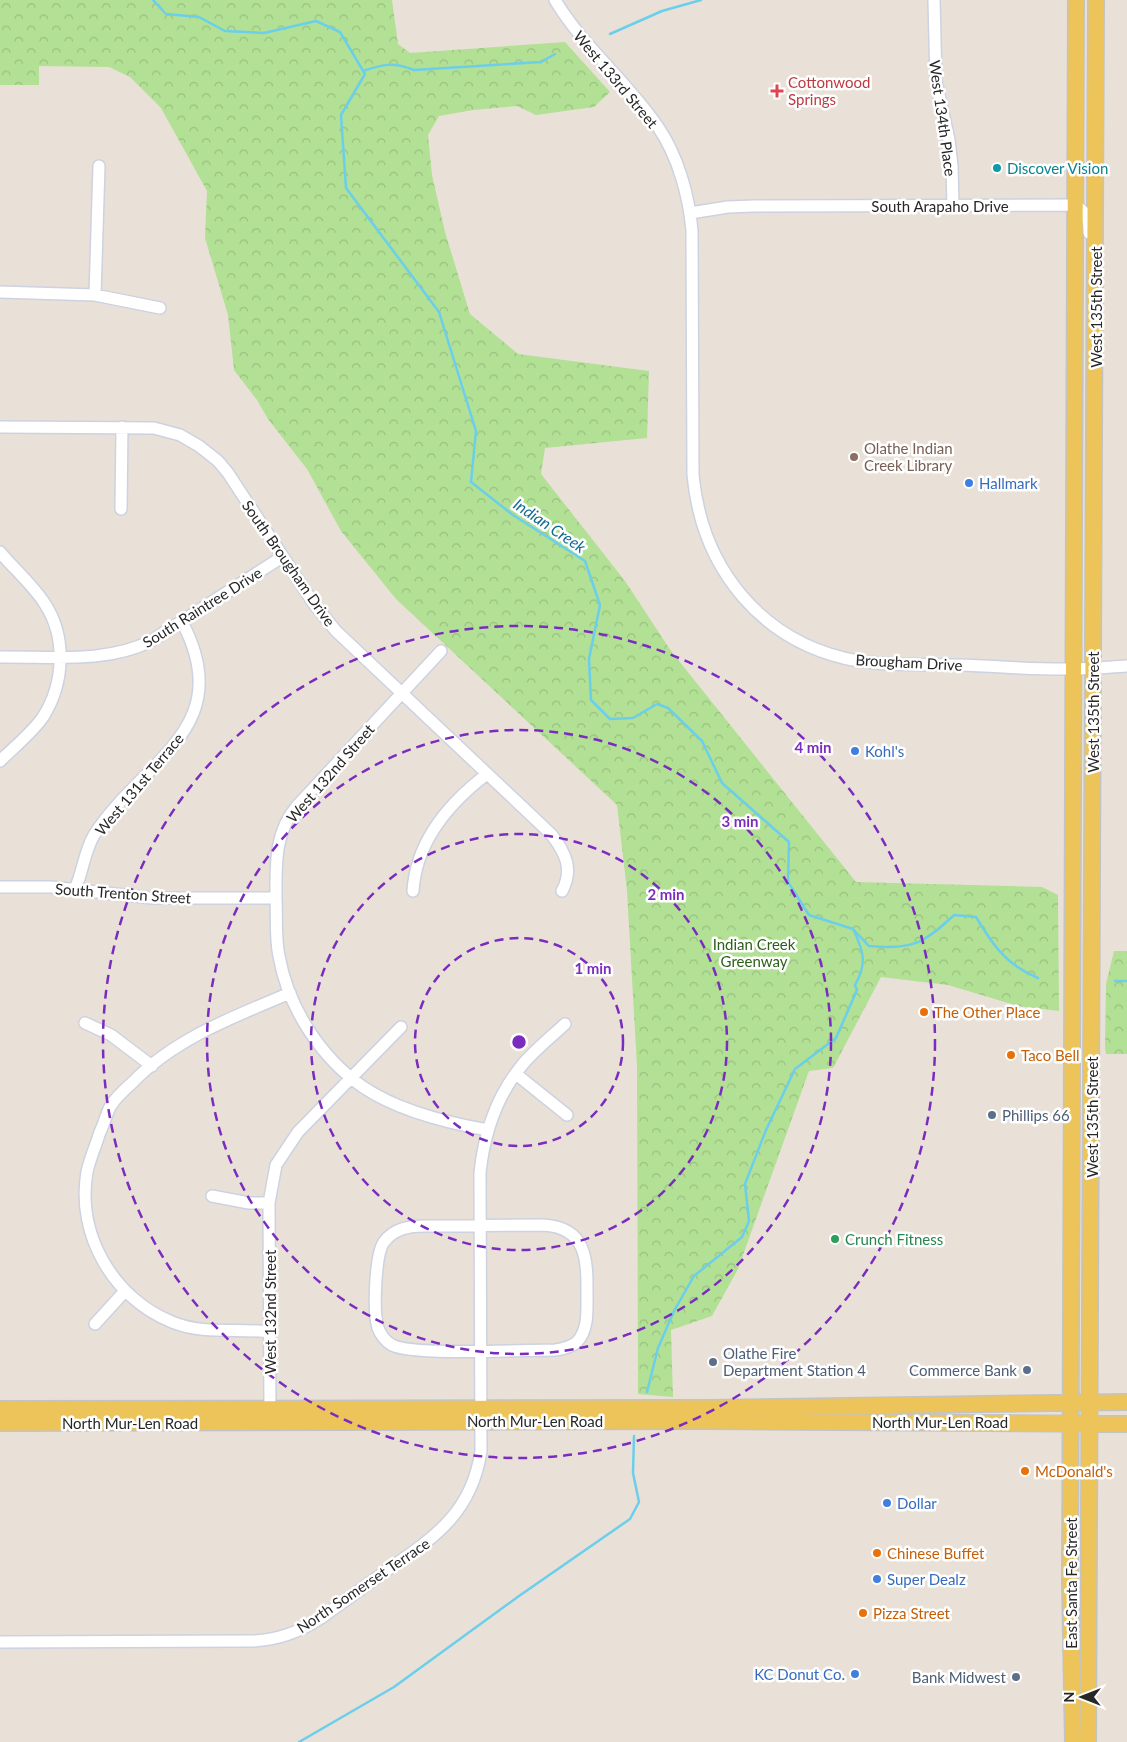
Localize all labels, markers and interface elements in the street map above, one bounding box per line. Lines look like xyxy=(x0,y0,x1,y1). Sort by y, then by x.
street label: West 133rd Street xyxy=(570,27,662,132)
street label: West 134th Place xyxy=(926,59,960,177)
place label: Cottonwood Springs xyxy=(788,73,870,108)
marker: Cottonwood Springs xyxy=(770,84,784,98)
place label: Discover Vision xyxy=(1007,159,1108,177)
marker: Discover Vision xyxy=(991,162,1003,174)
street label: South Arapaho Drive xyxy=(871,197,1009,215)
street label: West 135th Street xyxy=(1087,246,1105,368)
place label: Olathe Indian Creek Library xyxy=(864,439,953,474)
marker: Olathe Indian Creek Library xyxy=(848,451,860,463)
place label: Hallmark xyxy=(979,474,1038,492)
marker: Hallmark xyxy=(963,477,975,489)
water label: Indian Creek xyxy=(510,494,590,556)
street label: South Brougham Drive xyxy=(239,497,339,630)
street label: South Raintree Drive xyxy=(139,563,265,651)
street label: Brougham Drive xyxy=(855,650,963,674)
street label: West 135th Street xyxy=(1084,651,1102,773)
street label: West 132nd Street xyxy=(282,720,378,826)
street label: West 131st Terrace xyxy=(91,729,187,839)
text: 4 min xyxy=(794,738,832,756)
place label: Kohl's xyxy=(865,742,904,760)
marker: Kohl's xyxy=(849,745,861,757)
text: 3 min xyxy=(721,812,759,830)
street label: South Trenton Street xyxy=(54,879,192,907)
text: 2 min xyxy=(647,885,685,903)
park label: Indian Creek Greenway xyxy=(713,935,796,970)
text: 1 min xyxy=(574,959,612,977)
place label: The Other Place xyxy=(934,1003,1040,1021)
marker: The Other Place xyxy=(918,1006,930,1018)
centre of rings xyxy=(510,1033,528,1051)
place label: Taco Bell xyxy=(1021,1046,1080,1064)
marker: Taco Bell xyxy=(1005,1049,1017,1061)
street label: West 135th Street xyxy=(1083,1056,1101,1178)
place label: Phillips 66 xyxy=(1002,1106,1070,1124)
marker: Phillips 66 xyxy=(986,1109,998,1121)
place label: Crunch Fitness xyxy=(845,1230,943,1248)
marker: Crunch Fitness xyxy=(829,1233,841,1245)
street label: West 132nd Street xyxy=(261,1249,279,1374)
place label: Olathe Fire Department Station 4 xyxy=(723,1344,866,1379)
marker: Olathe Fire Department Station 4 xyxy=(707,1356,719,1368)
place label: Commerce Bank xyxy=(909,1361,1017,1379)
marker: Commerce Bank xyxy=(1021,1364,1033,1376)
street label: North Mur-Len Road xyxy=(467,1412,603,1430)
street label: North Mur-Len Road xyxy=(872,1413,1008,1431)
street label: North Mur-Len Road xyxy=(62,1414,198,1432)
place label: McDonald's xyxy=(1035,1462,1113,1480)
marker: McDonald's xyxy=(1019,1465,1031,1477)
place label: Dollar xyxy=(897,1494,937,1512)
marker: Dollar xyxy=(881,1497,893,1509)
street label: East Santa Fe Street xyxy=(1062,1517,1080,1649)
street label: North Somerset Terrace xyxy=(293,1534,433,1636)
place label: Chinese Buffet xyxy=(887,1544,985,1562)
marker: Chinese Buffet xyxy=(871,1547,883,1559)
place label: Super Dealz xyxy=(887,1570,966,1588)
marker: Super Dealz xyxy=(871,1573,883,1585)
place label: Pizza Street xyxy=(873,1604,951,1622)
marker: Pizza Street xyxy=(857,1607,869,1619)
place label: KC Donut Co. xyxy=(754,1665,845,1683)
marker: KC Donut Co. xyxy=(849,1668,861,1680)
place label: Bank Midwest xyxy=(912,1668,1007,1686)
marker: Bank Midwest xyxy=(1010,1671,1022,1683)
north arrow xyxy=(1057,1672,1107,1722)
text: N xyxy=(1060,1692,1077,1702)

